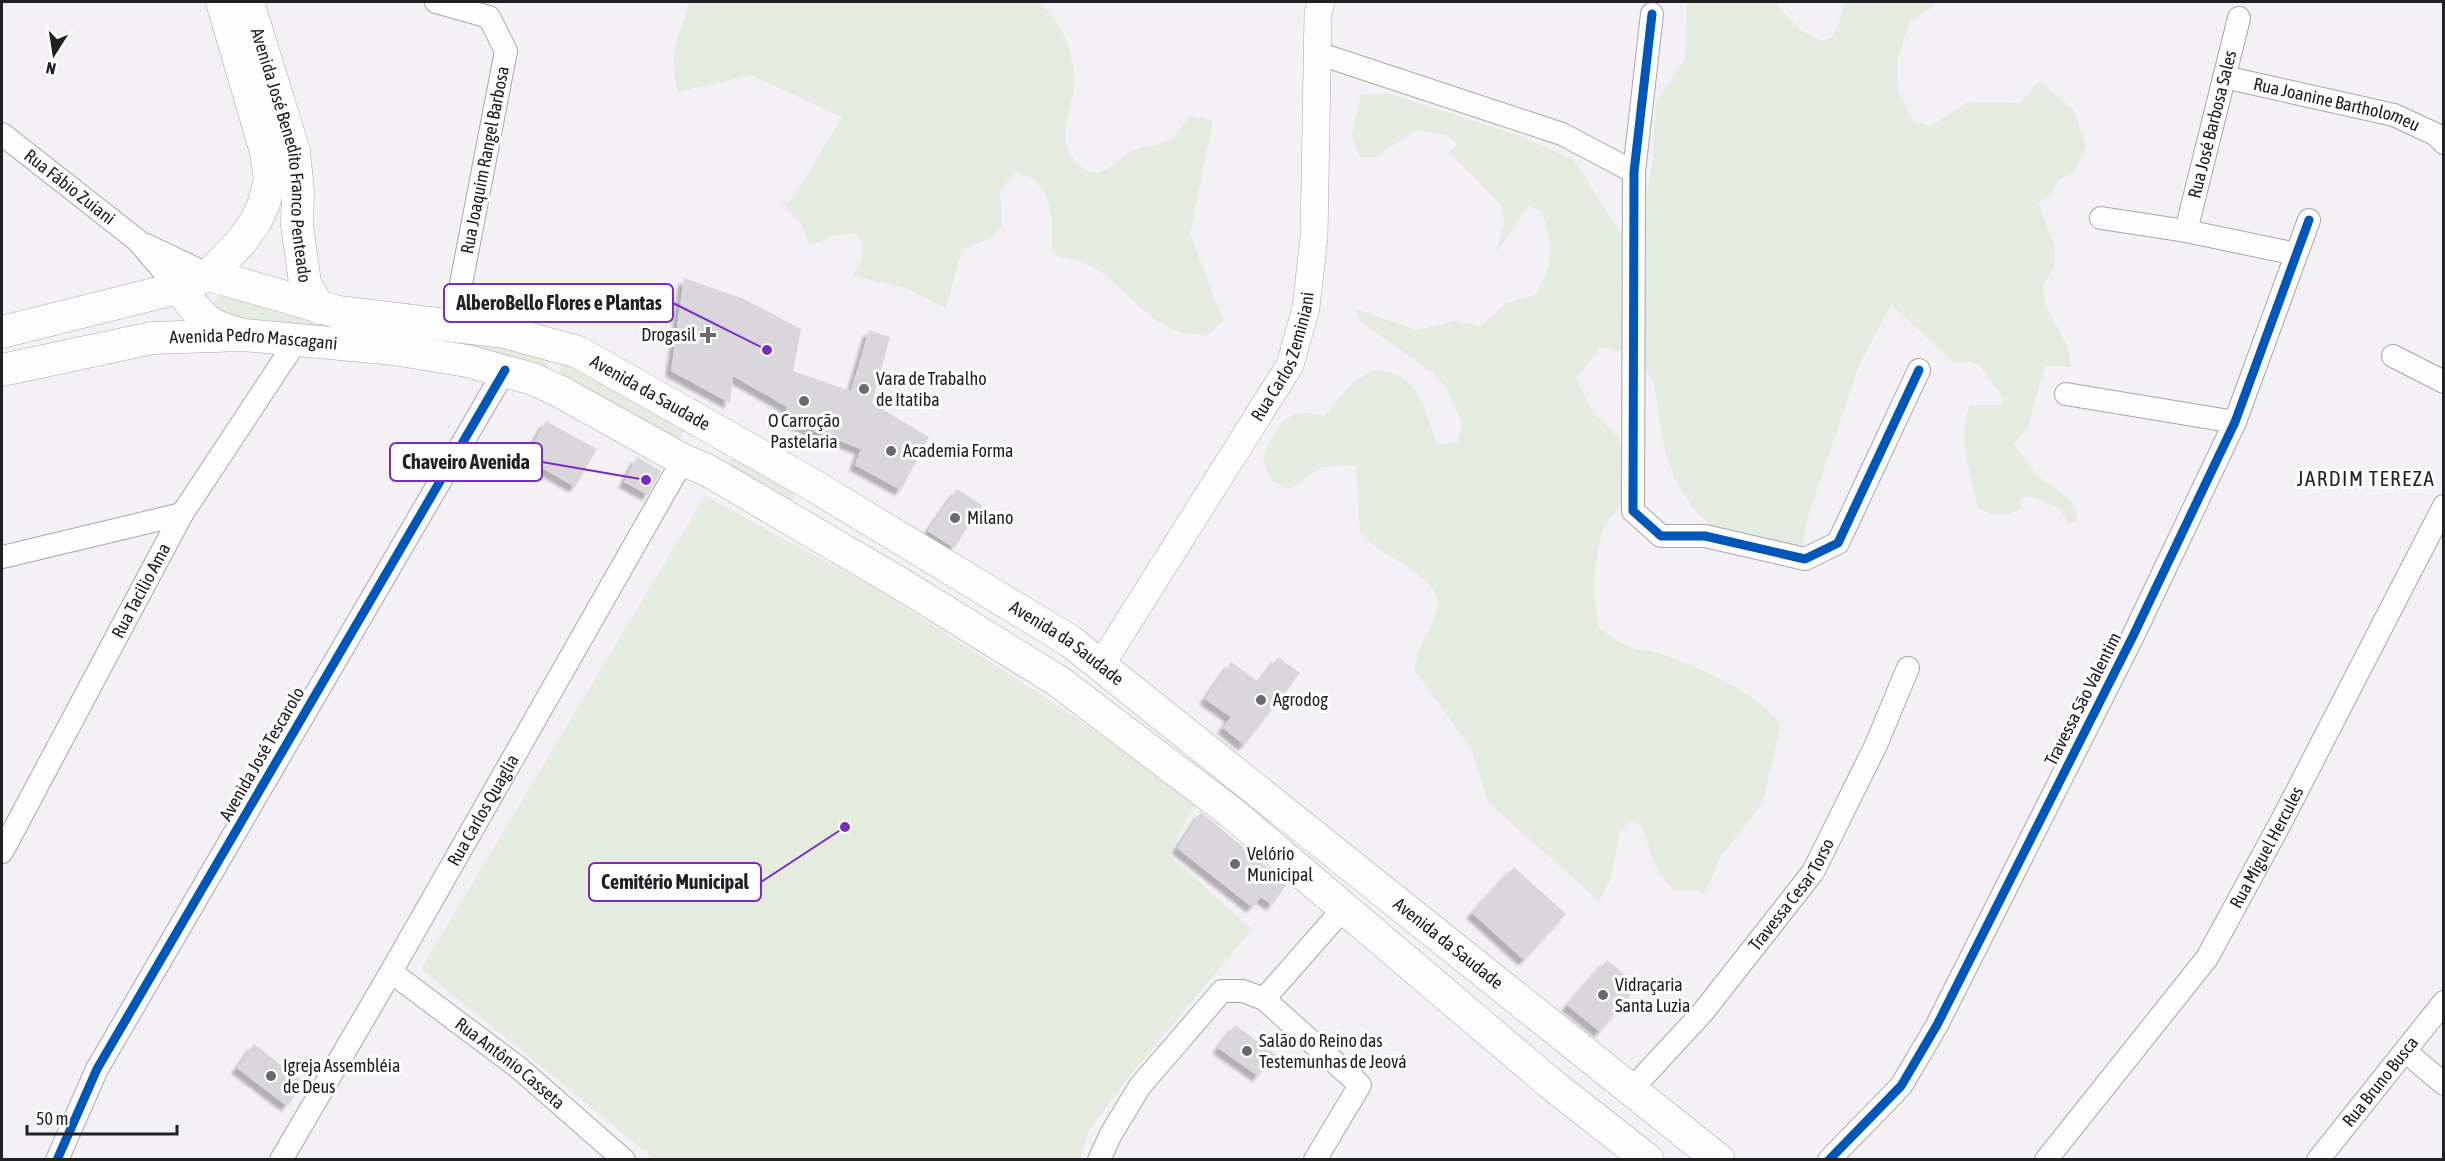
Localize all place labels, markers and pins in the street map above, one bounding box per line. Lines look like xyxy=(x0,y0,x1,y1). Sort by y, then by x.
callout: AlberoBello Flores e Plantas xyxy=(444,284,673,322)
place label: Drogasil xyxy=(641,324,696,345)
marker: Drogasil xyxy=(701,328,715,342)
place label: Vara de Trabalho de Itatiba xyxy=(876,368,987,410)
marker: Vara de Trabalho de Itatiba xyxy=(857,382,871,396)
marker: O Carroção Pastelaria xyxy=(797,394,811,408)
place label: O Carroção Pastelaria xyxy=(768,410,840,452)
place label: Academia Forma xyxy=(903,440,1013,461)
callout: Chaveiro Avenida xyxy=(390,443,542,481)
marker: Academia Forma xyxy=(884,444,898,458)
place label: Milano xyxy=(967,507,1014,528)
marker: Milano xyxy=(948,511,962,525)
place label: Agrodog xyxy=(1273,689,1328,710)
marker: Agrodog xyxy=(1254,693,1268,707)
place label: Velório Municipal xyxy=(1247,843,1313,885)
marker: Velório Municipal xyxy=(1228,857,1242,871)
callout: Cemitério Municipal xyxy=(589,863,761,901)
place label: Vidraçaria Santa Luzia xyxy=(1615,974,1690,1016)
marker: Vidraçaria Santa Luzia xyxy=(1596,988,1610,1002)
place label: Salão do Reino das Testemunhas de Jeová xyxy=(1259,1030,1407,1072)
marker: Salão do Reino das Testemunhas de Jeová xyxy=(1240,1044,1254,1058)
place label: Igreja Assembléia de Deus xyxy=(283,1055,400,1097)
marker: Igreja Assembléia de Deus xyxy=(264,1069,278,1083)

